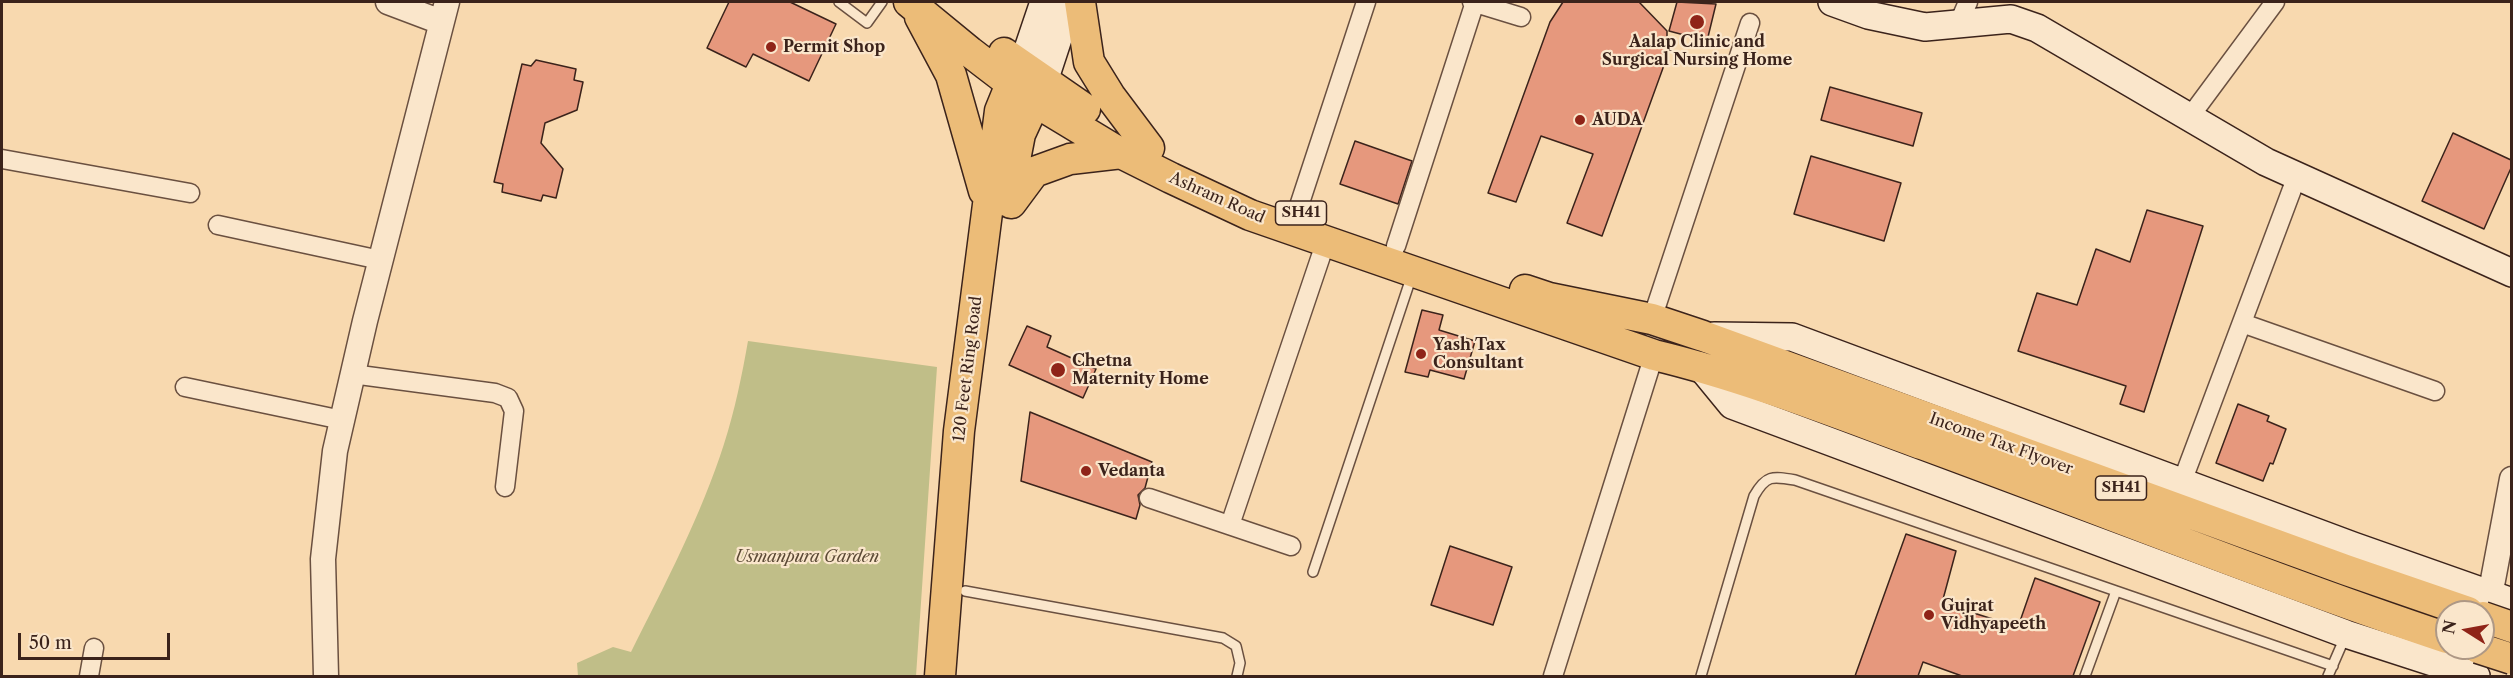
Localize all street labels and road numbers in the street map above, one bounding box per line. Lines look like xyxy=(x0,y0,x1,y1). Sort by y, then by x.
street label: Ashram Road xyxy=(1166,168,1268,228)
road number: SH41 xyxy=(1276,201,1326,225)
street label: 120 Feet Ring Road xyxy=(950,295,986,443)
street label: Income Tax Flyover xyxy=(1927,409,2075,479)
road number: SH41 xyxy=(2096,476,2146,500)

